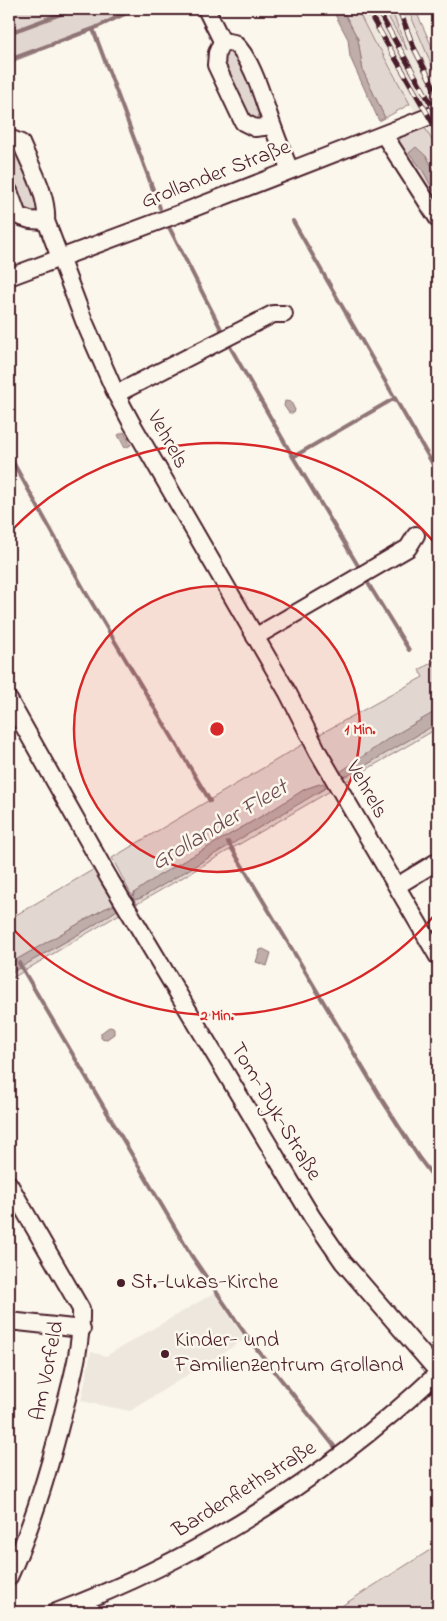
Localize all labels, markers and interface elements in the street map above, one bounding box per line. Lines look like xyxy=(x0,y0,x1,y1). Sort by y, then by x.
street label: Grollander Straße xyxy=(137,132,295,218)
street label: Vehrels xyxy=(137,404,196,475)
text: 1 Min. xyxy=(345,719,375,741)
centre of rings xyxy=(208,720,226,738)
street label: Vehrels xyxy=(336,754,395,825)
water label: Grollander Fleet xyxy=(145,770,297,881)
text: 2 Min. xyxy=(199,1005,234,1027)
street label: Tom-Dyk-Straße xyxy=(220,1037,329,1188)
place label: St.-Lukas-Kirche xyxy=(131,1267,279,1299)
marker: St.-Lukas-Kirche xyxy=(115,1277,127,1289)
street label: Am Vorfeld xyxy=(23,1318,73,1424)
place label: Kinder- und Familienzentrum Grolland xyxy=(174,1325,404,1382)
marker: Kinder- und Familienzentrum Grolland xyxy=(159,1348,171,1360)
street label: Bardenflethstraße xyxy=(166,1433,323,1548)

